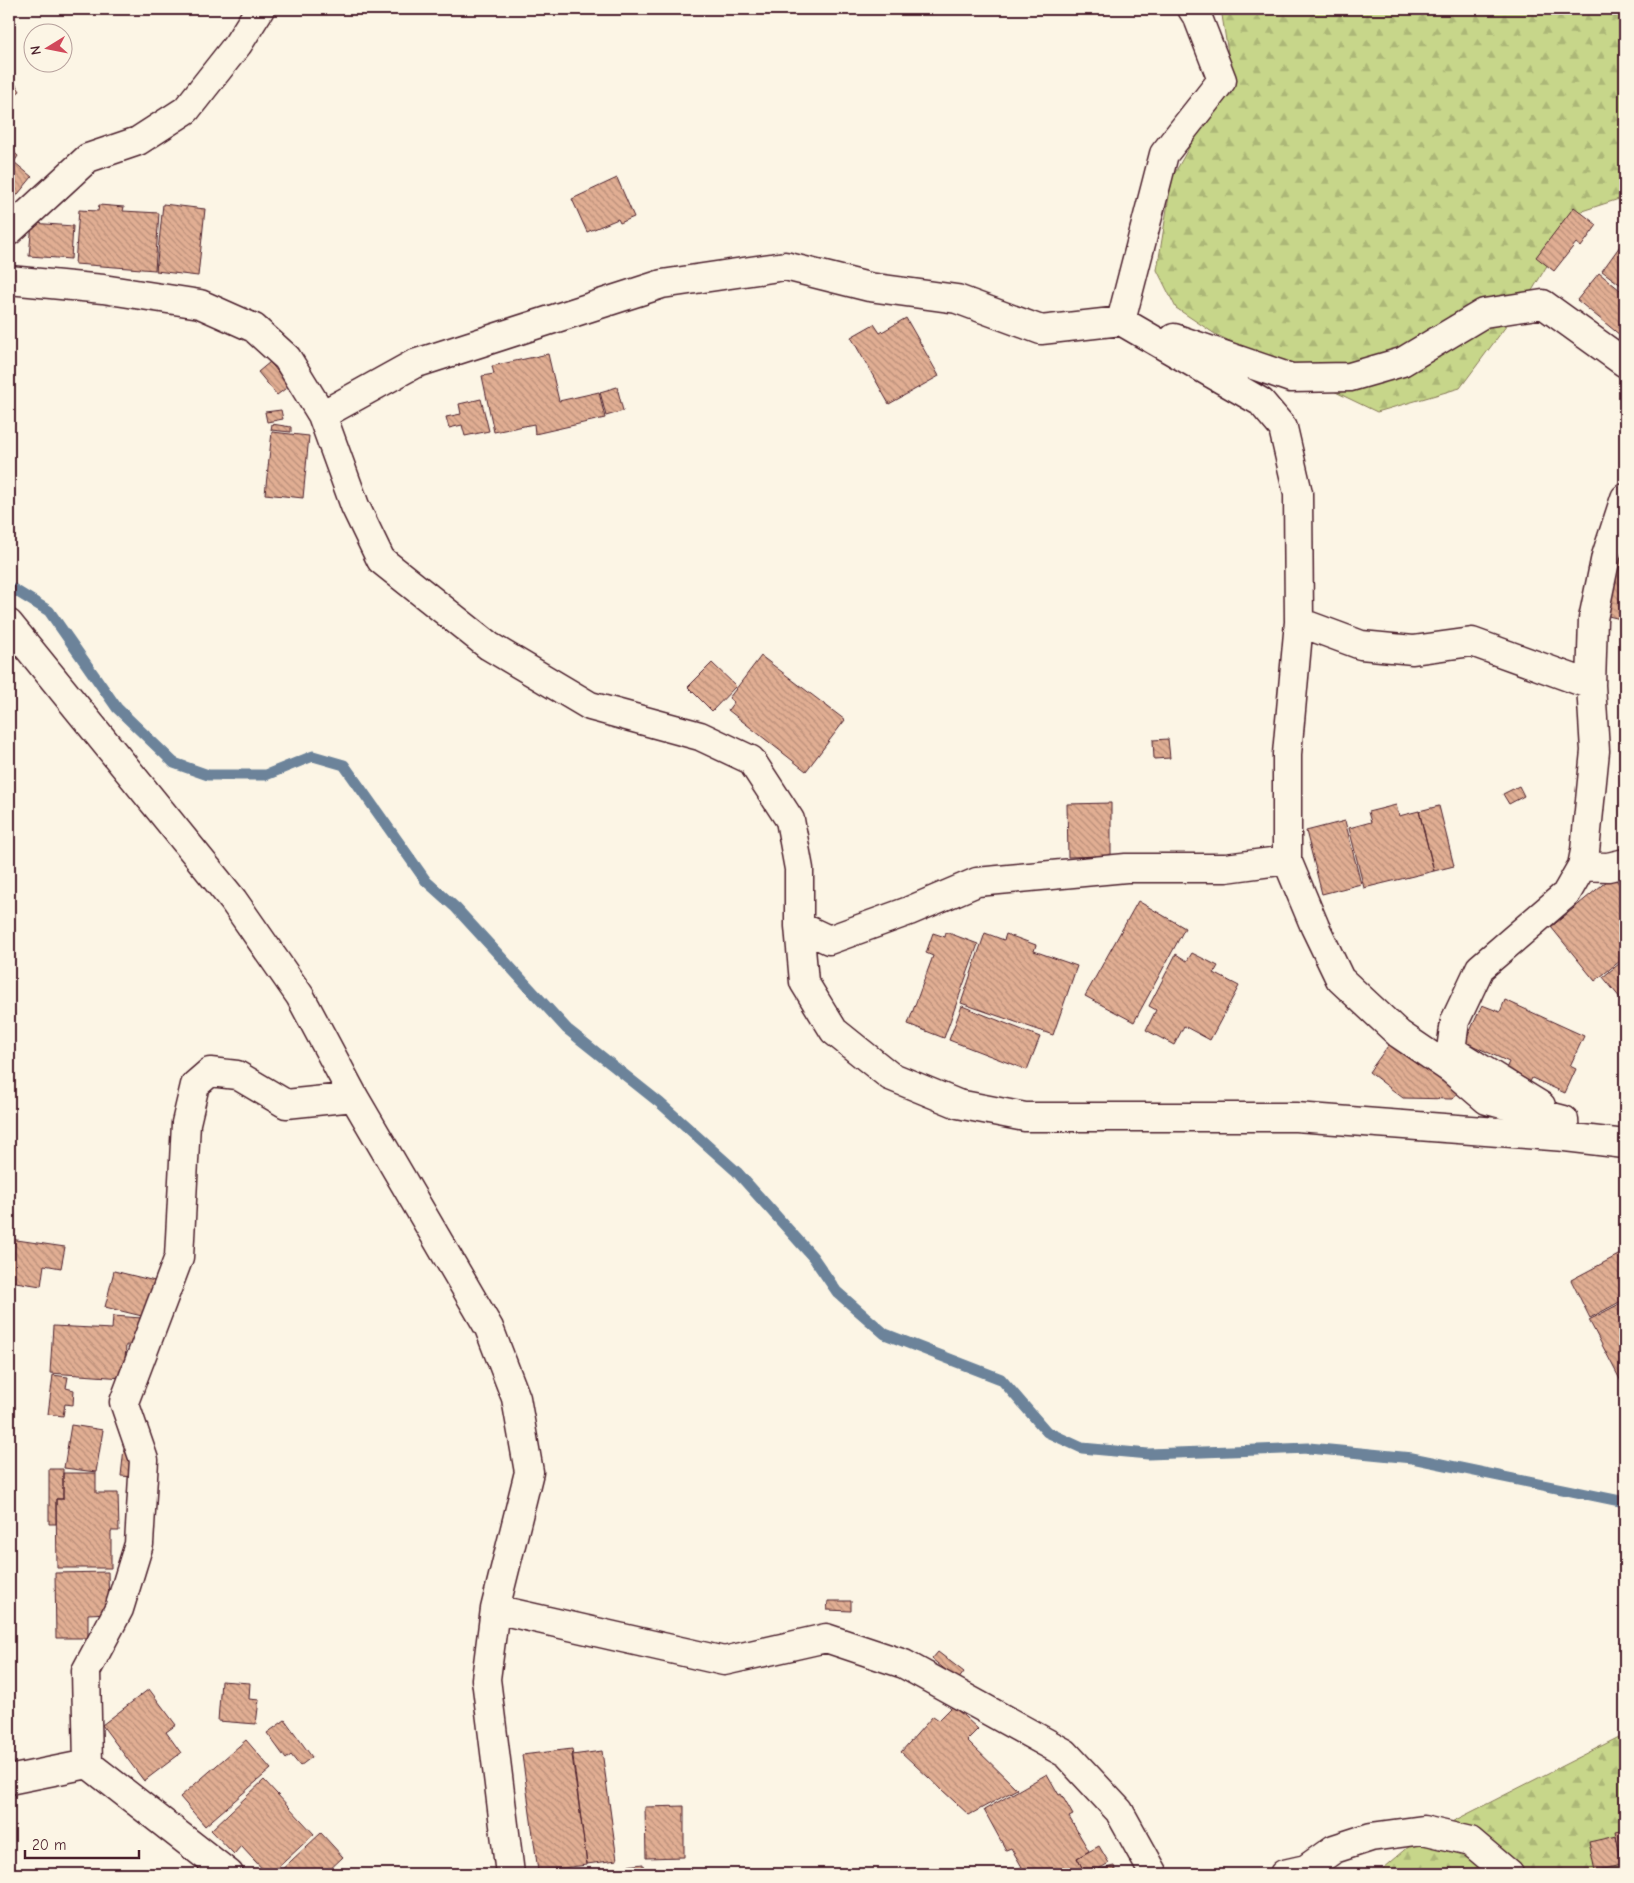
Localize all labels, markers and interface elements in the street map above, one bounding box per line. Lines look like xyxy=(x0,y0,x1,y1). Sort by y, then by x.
north arrow xyxy=(22,22,72,72)
text: N xyxy=(27,44,45,56)
scale bar xyxy=(25,1828,139,1860)
text: 20 m xyxy=(32,1836,66,1854)

